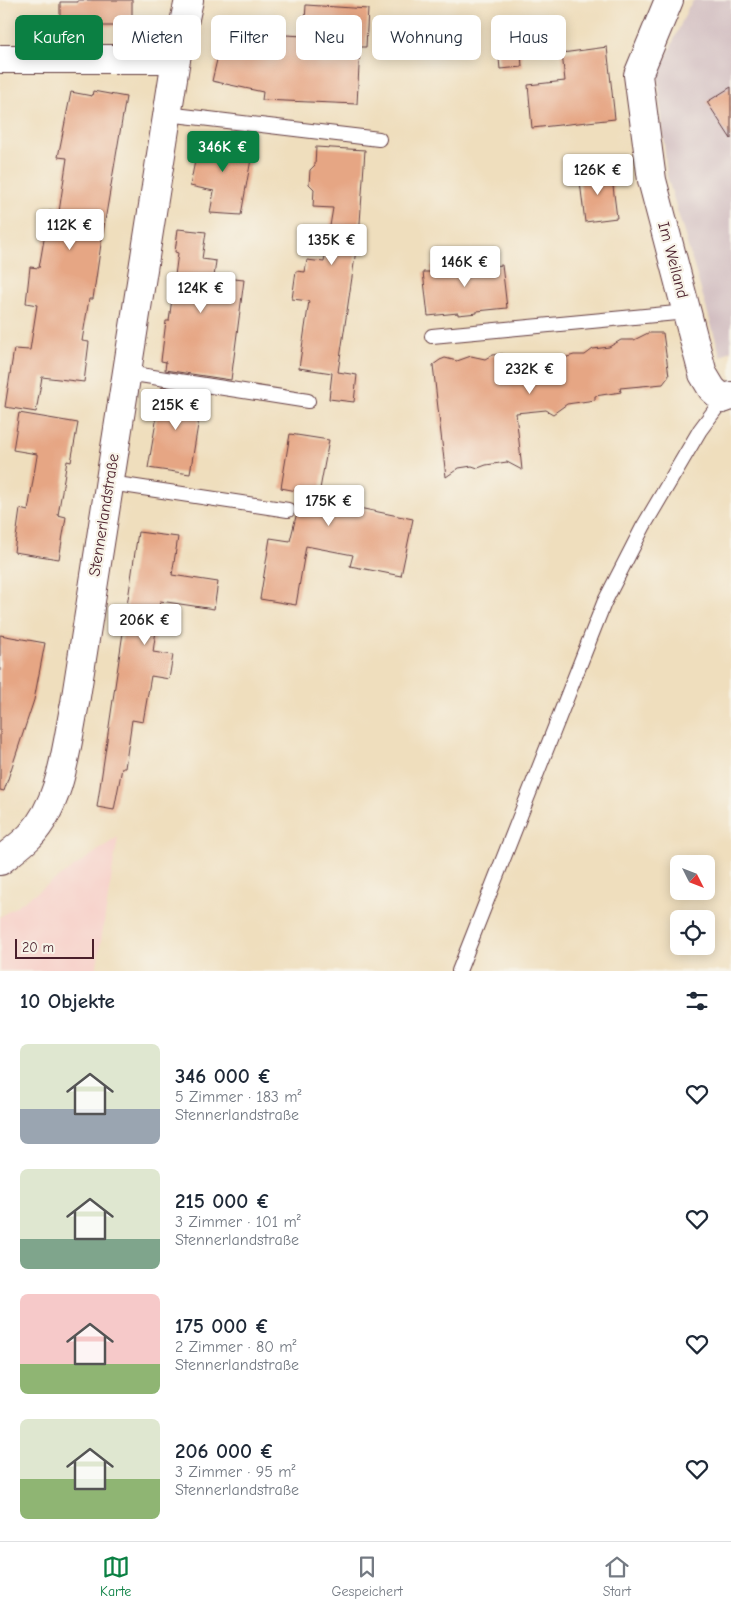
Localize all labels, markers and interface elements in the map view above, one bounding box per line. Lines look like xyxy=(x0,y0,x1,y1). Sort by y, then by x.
chip: Kaufen xyxy=(15,15,103,60)
chip: Mieten xyxy=(113,15,201,60)
chip: Filter xyxy=(211,15,286,60)
chip: Neu xyxy=(296,15,362,60)
chip: Wohnung xyxy=(372,15,481,60)
chip: Haus xyxy=(491,15,566,60)
pin: 346K € xyxy=(182,130,264,173)
text: 346K € xyxy=(198,138,248,156)
pin: 126K € xyxy=(557,154,639,196)
text: 126K € xyxy=(574,161,622,179)
pin: 112K € xyxy=(29,208,111,251)
text: 112K € xyxy=(47,216,93,234)
street label: Im Weiland xyxy=(654,220,692,300)
pin: 135K € xyxy=(291,224,373,266)
text: 135K € xyxy=(308,231,356,249)
pin: 146K € xyxy=(424,246,506,288)
text: 146K € xyxy=(441,253,489,271)
pin: 124K € xyxy=(160,272,242,314)
text: 124K € xyxy=(177,279,225,297)
pin: 232K € xyxy=(489,352,571,395)
text: 232K € xyxy=(505,360,555,378)
pin: 215K € xyxy=(135,388,217,431)
text: 215K € xyxy=(152,396,200,414)
street label: Stennerlandstraße xyxy=(85,452,123,578)
pin: 175K € xyxy=(288,484,370,527)
text: 175K € xyxy=(305,492,353,510)
pin: 206K € xyxy=(104,604,186,646)
text: 206K € xyxy=(119,611,171,629)
north arrow xyxy=(670,855,715,900)
map controls xyxy=(670,855,715,955)
button: locate xyxy=(670,910,715,955)
scale bar xyxy=(15,936,94,959)
text: 20 m xyxy=(22,939,54,956)
icon: filters xyxy=(683,987,711,1015)
text: 10 Objekte xyxy=(20,989,115,1013)
icon: home xyxy=(60,1064,120,1124)
text: 346 000 € xyxy=(175,1064,272,1088)
icon: heart xyxy=(683,1080,711,1108)
text: 5 Zimmer · 183 m² xyxy=(175,1088,302,1106)
text: Stennerlandstraße xyxy=(175,1106,299,1124)
icon: home xyxy=(60,1189,120,1249)
text: 215 000 € xyxy=(175,1189,270,1213)
icon: heart xyxy=(683,1205,711,1233)
text: 3 Zimmer · 101 m² xyxy=(175,1213,301,1231)
text: Stennerlandstraße xyxy=(175,1231,299,1249)
icon: home xyxy=(60,1314,120,1374)
text: 175 000 € xyxy=(175,1314,269,1338)
icon: heart xyxy=(683,1330,711,1358)
text: 2 Zimmer · 80 m² xyxy=(175,1338,297,1356)
text: Stennerlandstraße xyxy=(175,1356,299,1374)
icon: home xyxy=(60,1439,120,1499)
text: 206 000 € xyxy=(175,1439,274,1463)
icon: heart xyxy=(683,1455,711,1483)
text: 3 Zimmer · 95 m² xyxy=(175,1463,295,1481)
text: Stennerlandstraße xyxy=(175,1481,299,1499)
tab: Karte xyxy=(100,1553,131,1600)
tab: Gespeichert xyxy=(331,1553,403,1600)
tab: Start xyxy=(603,1553,631,1600)

